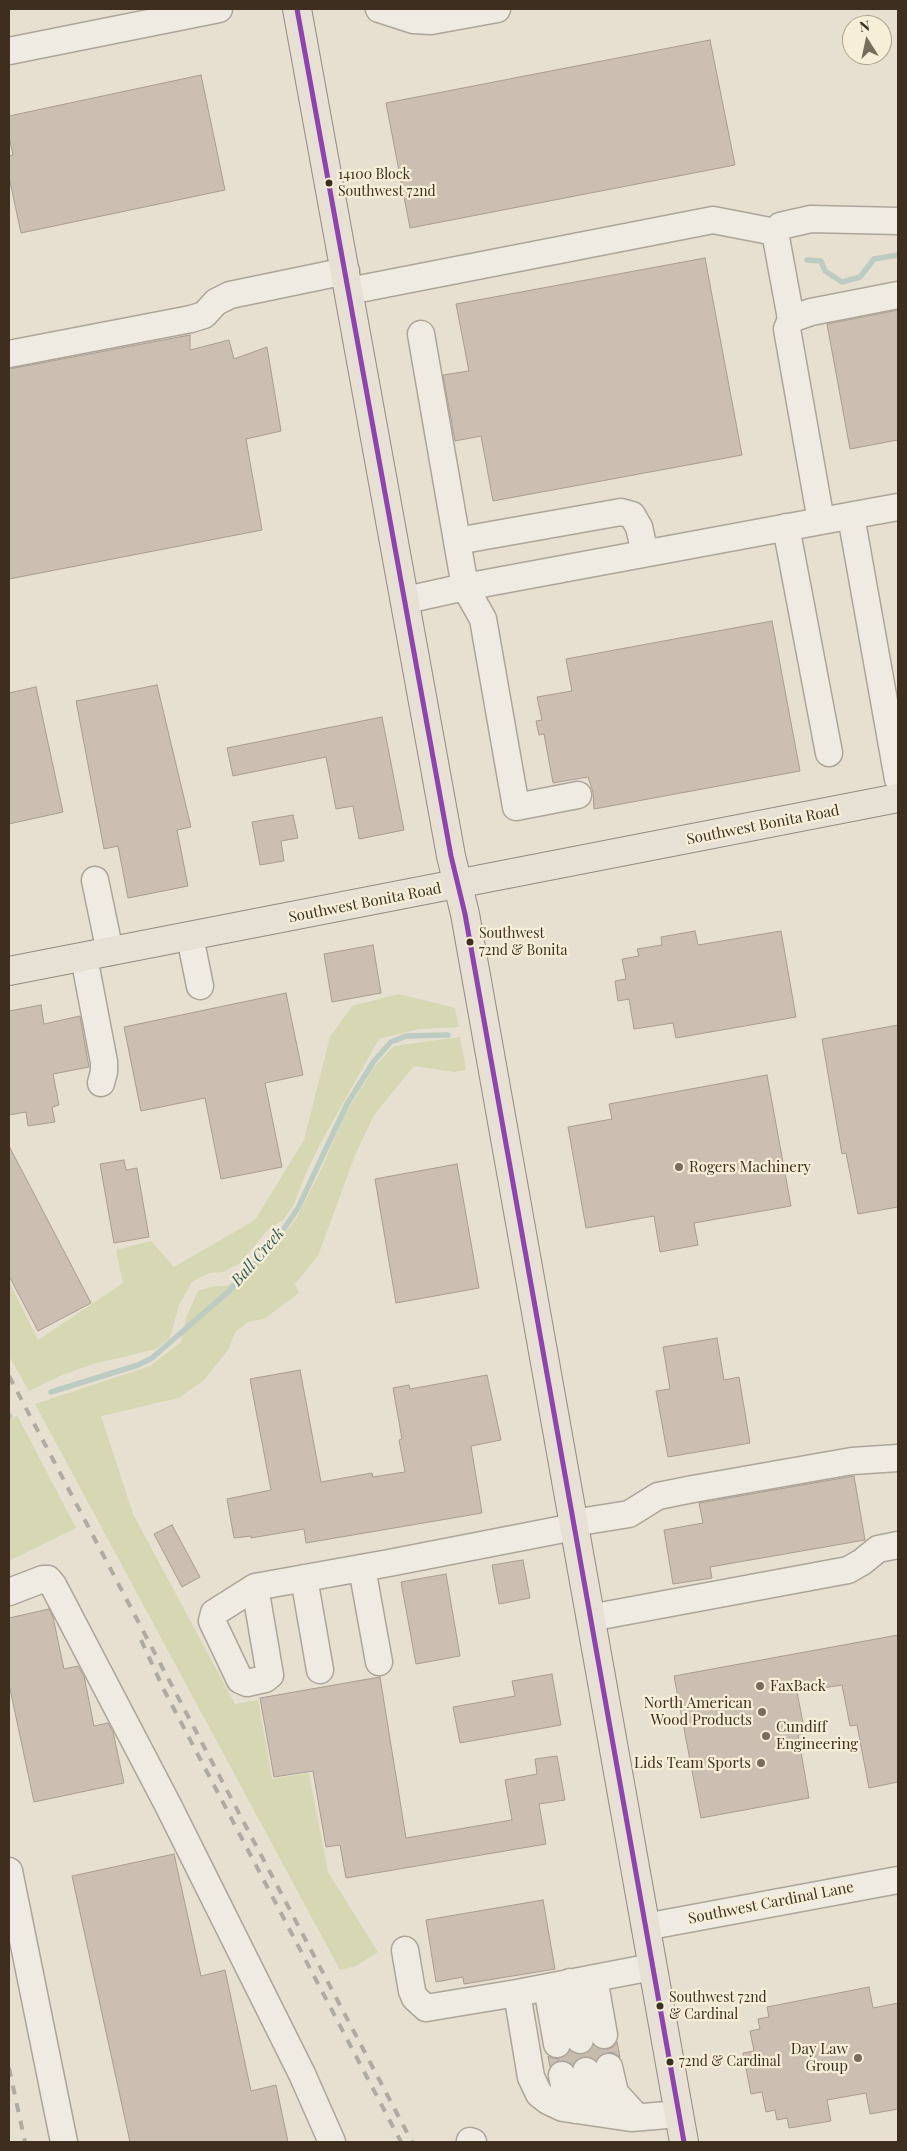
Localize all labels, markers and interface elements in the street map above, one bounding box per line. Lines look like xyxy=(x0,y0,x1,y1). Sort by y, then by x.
north arrow xyxy=(842,15,892,65)
text: N xyxy=(858,15,871,36)
place label: 14100 Block Southwest 72nd xyxy=(338,167,436,200)
marker: 14100 Block Southwest 72nd xyxy=(324,178,334,188)
street label: Southwest Bonita Road xyxy=(685,801,841,849)
street label: Southwest Bonita Road xyxy=(287,879,443,927)
place label: Southwest 72nd & Bonita xyxy=(479,926,567,959)
marker: Southwest 72nd & Bonita xyxy=(465,937,475,947)
place label: Rogers Machinery xyxy=(689,1158,811,1176)
marker: Rogers Machinery xyxy=(673,1161,685,1173)
water label: Ball Creek xyxy=(228,1224,288,1290)
place label: FaxBack xyxy=(770,1677,826,1695)
marker: FaxBack xyxy=(754,1680,766,1692)
place label: North American Wood Products xyxy=(644,1694,752,1729)
marker: North American Wood Products xyxy=(756,1706,768,1718)
place label: Cundiff Engineering xyxy=(776,1718,858,1753)
marker: Cundiff Engineering xyxy=(760,1730,772,1742)
place label: Lids Team Sports xyxy=(634,1754,751,1772)
marker: Lids Team Sports xyxy=(755,1757,767,1769)
street label: Southwest Cardinal Lane xyxy=(687,1878,855,1928)
place label: Southwest 72nd & Cardinal xyxy=(669,1990,767,2022)
marker: Southwest 72nd & Cardinal xyxy=(655,2001,665,2011)
place label: Day Law Group xyxy=(791,2040,848,2075)
marker: Day Law Group xyxy=(852,2052,864,2064)
place label: 72nd & Cardinal xyxy=(679,2054,781,2070)
marker: 72nd & Cardinal xyxy=(665,2057,675,2067)

